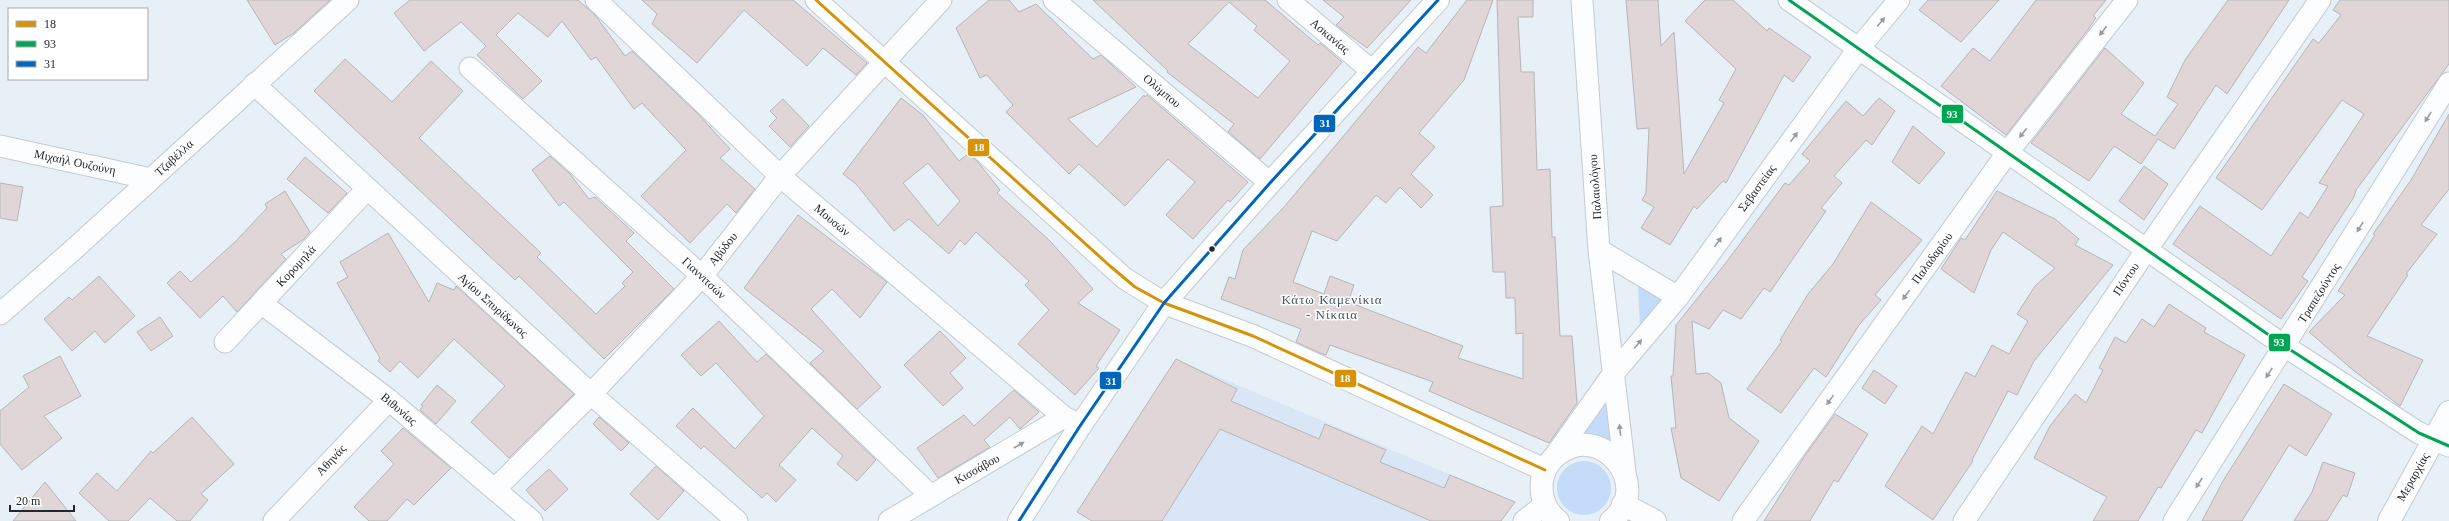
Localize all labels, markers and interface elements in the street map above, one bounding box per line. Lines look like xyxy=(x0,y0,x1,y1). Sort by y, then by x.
legend xyxy=(8,8,148,80)
street label: Ασκανίας xyxy=(1307,16,1353,57)
one-way arrow xyxy=(1876,16,1885,27)
text: 18 xyxy=(44,17,56,31)
one-way arrow xyxy=(2099,25,2108,36)
text: 93 xyxy=(44,37,56,51)
text: 31 xyxy=(44,57,56,71)
street label: Ολύμπου xyxy=(1140,71,1184,111)
line badge: 93 xyxy=(1941,104,1964,124)
text: 93 xyxy=(1947,108,1958,120)
one-way arrow xyxy=(2425,111,2432,123)
line badge: 31 xyxy=(1313,114,1336,133)
text: 31 xyxy=(1320,117,1331,129)
one-way arrow xyxy=(2019,128,2028,139)
one-way arrow xyxy=(1790,131,1798,142)
street label: Τζαβέλλα xyxy=(152,136,197,179)
line badge: 18 xyxy=(967,138,990,157)
text: 18 xyxy=(974,141,985,153)
street label: Μιχαήλ Ουζούνη xyxy=(33,147,117,177)
street label: Παλαιολόγου xyxy=(1586,154,1604,220)
street label: Σεβαστείας xyxy=(1735,161,1779,214)
street label: Μουσών xyxy=(811,201,853,239)
one-way arrow xyxy=(2356,222,2364,232)
street label: Αβύδου xyxy=(706,230,740,268)
street label: Παλαδαρίου xyxy=(1909,230,1955,286)
one-way arrow xyxy=(1714,237,1722,247)
street label: Κορομηλά xyxy=(273,242,319,290)
unlabelled marker xyxy=(1207,244,1217,254)
street label: Γιαννιτσών xyxy=(679,254,729,302)
street label: Πόντου xyxy=(2110,260,2142,298)
street label: Τραπεζούντος xyxy=(2295,260,2343,326)
street label: Αγίου Σπυρίδωνος xyxy=(455,270,531,340)
one-way arrow xyxy=(1902,290,1910,300)
district label: Κάτω Καμενίκια - Νίκαια xyxy=(1281,292,1383,322)
line badge: 93 xyxy=(2268,333,2291,352)
text: 93 xyxy=(2274,336,2285,348)
one-way arrow xyxy=(1634,339,1643,350)
one-way arrow xyxy=(2265,368,2273,378)
line badge: 18 xyxy=(1334,369,1357,388)
line badge: 31 xyxy=(1099,371,1122,390)
text: 18 xyxy=(1340,372,1351,384)
text: 31 xyxy=(1106,375,1117,387)
street label: Βιθυνίας xyxy=(378,390,420,428)
one-way arrow xyxy=(1826,395,1834,406)
one-way arrow xyxy=(1617,424,1623,436)
street label: Αθηνάς xyxy=(313,441,349,478)
one-way arrow xyxy=(1013,441,1025,448)
street label: Μεραρχίας xyxy=(2394,450,2432,504)
street label: Κισσάβου xyxy=(952,451,1002,487)
one-way arrow xyxy=(2195,477,2203,488)
scale bar xyxy=(10,487,74,513)
text: 20 m xyxy=(16,494,41,508)

